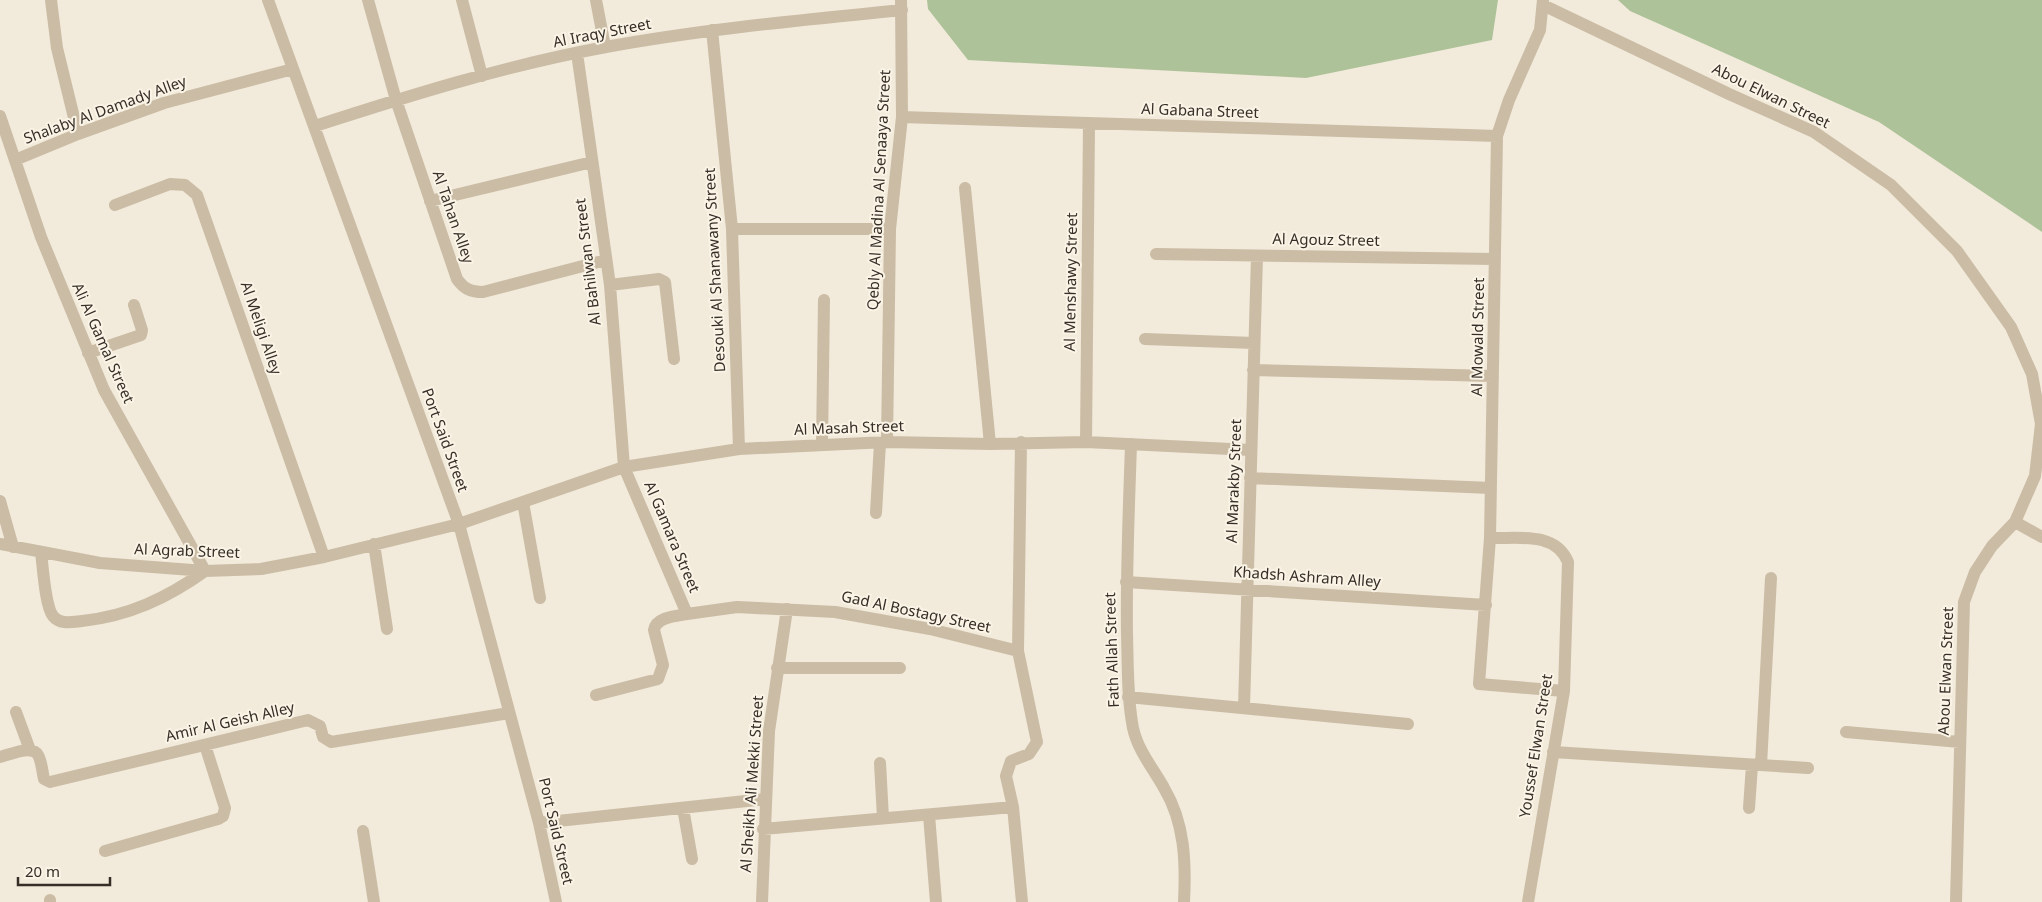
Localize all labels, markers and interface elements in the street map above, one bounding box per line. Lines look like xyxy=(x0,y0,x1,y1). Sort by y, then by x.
street label: Al Iraqy Street xyxy=(551,13,653,51)
street label: Abou Elwan Street xyxy=(1709,58,1834,133)
street label: Qebly Al Madina Al Senaaya Street xyxy=(862,69,894,311)
street label: Shalaby Al Damady Alley xyxy=(21,70,189,148)
street label: Al Gabana Street xyxy=(1141,98,1260,122)
street label: Desouki Al Shanawany Street xyxy=(699,167,729,373)
street label: Al Tahan Alley xyxy=(429,168,479,266)
street label: Al Bahilwan Street xyxy=(569,197,605,327)
street label: Al Menshawy Street xyxy=(1059,212,1081,352)
street label: Al Agouz Street xyxy=(1272,228,1380,250)
street label: Al Mowald Street xyxy=(1466,277,1488,397)
street label: Al Meligi Alley xyxy=(237,278,287,377)
street label: Ali Al Gamal Street xyxy=(68,279,140,407)
street label: Port Said Street xyxy=(418,385,474,495)
street label: Al Masah Street xyxy=(794,415,905,439)
street label: Al Marakby Street xyxy=(1221,418,1245,543)
street label: Al Gamara Street xyxy=(640,478,706,596)
street label: Al Agrab Street xyxy=(134,538,241,562)
street label: Khadsh Ashram Alley xyxy=(1233,561,1382,591)
street label: Gad Al Bostagy Street xyxy=(840,585,993,637)
street label: Fath Allah Street xyxy=(1099,591,1123,708)
street label: Abou Elwan Street xyxy=(1933,606,1957,736)
street label: Youssef Elwan Street xyxy=(1514,672,1556,819)
street label: Al Sheikh Ali Mekki Street xyxy=(735,694,767,873)
street label: Amir Al Geish Alley xyxy=(163,696,297,746)
street label: Port Said Street xyxy=(535,775,579,887)
scale bar xyxy=(18,854,110,886)
text: 20 m xyxy=(25,861,60,881)

